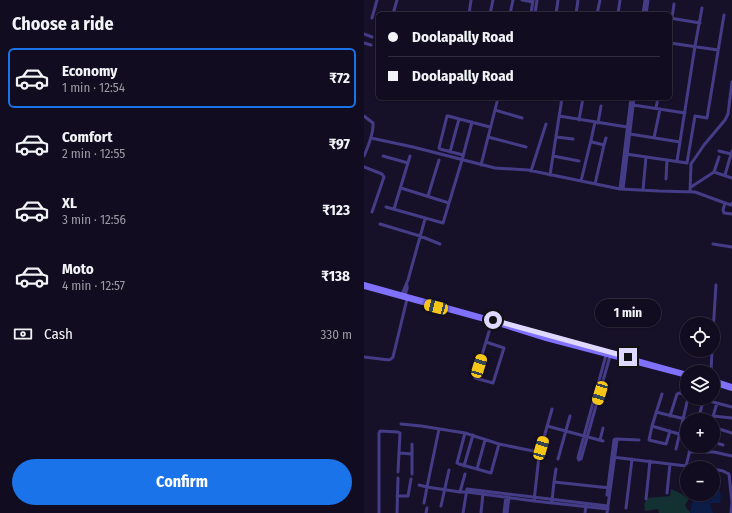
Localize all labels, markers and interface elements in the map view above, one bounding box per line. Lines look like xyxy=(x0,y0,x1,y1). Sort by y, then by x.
text: Choose a ride xyxy=(12,13,114,35)
text: Doolapally Road xyxy=(412,28,514,46)
icon: car xyxy=(14,60,50,96)
text: Economy xyxy=(62,62,117,80)
text: Doolapally Road xyxy=(412,67,514,85)
text: ₹72 xyxy=(329,69,350,87)
text: 1 min · 12:54 xyxy=(62,80,125,95)
icon: car xyxy=(14,126,50,162)
text: Comfort xyxy=(62,128,113,146)
text: ₹97 xyxy=(329,135,350,153)
text: 2 min · 12:55 xyxy=(62,146,125,161)
icon: car xyxy=(14,192,50,228)
text: XL xyxy=(62,194,77,212)
text: ₹123 xyxy=(322,201,350,219)
text: 3 min · 12:56 xyxy=(62,212,126,227)
icon: car xyxy=(14,258,50,294)
text: Moto xyxy=(62,260,94,278)
text: ₹138 xyxy=(321,267,350,285)
text: 4 min · 12:57 xyxy=(62,278,125,293)
car xyxy=(423,298,449,316)
callout: 1 min xyxy=(595,299,661,327)
text: 1 min xyxy=(614,305,642,320)
route start xyxy=(484,311,502,329)
map controls xyxy=(680,317,720,501)
button: locate xyxy=(680,317,720,357)
icon: cash xyxy=(12,323,34,345)
text: Cash xyxy=(44,325,73,343)
text: 330 m xyxy=(320,327,352,342)
route end xyxy=(619,348,637,366)
car xyxy=(470,353,488,379)
button: layers xyxy=(680,365,720,405)
car xyxy=(591,380,609,406)
button: + xyxy=(680,413,720,453)
car xyxy=(532,435,550,461)
button: Confirm xyxy=(12,459,352,505)
button: − xyxy=(680,461,720,501)

